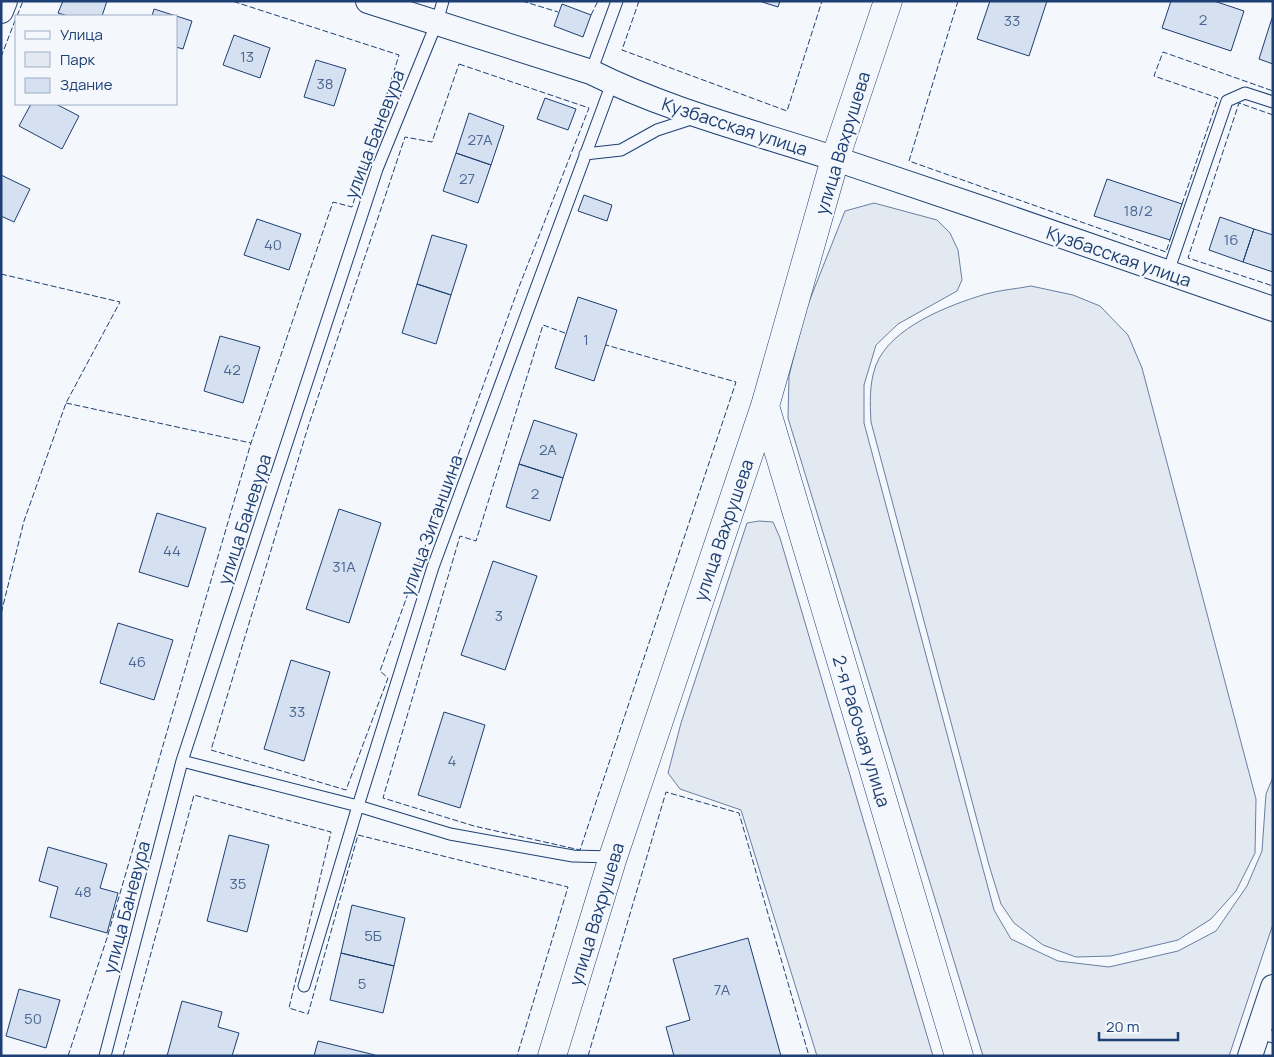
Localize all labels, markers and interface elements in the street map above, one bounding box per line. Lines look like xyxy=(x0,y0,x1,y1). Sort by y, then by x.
house number: 2 xyxy=(1199,9,1207,30)
house number: 33 xyxy=(1004,10,1020,31)
legend xyxy=(15,15,178,105)
text: Улица xyxy=(60,24,103,45)
house number: 13 xyxy=(240,46,254,67)
text: Парк xyxy=(60,49,96,70)
street label: улица Баневура xyxy=(338,66,410,202)
street label: улица Вахрушева xyxy=(809,68,875,218)
house number: 38 xyxy=(316,73,334,94)
text: Здание xyxy=(60,74,113,95)
street label: Кузбасская улица xyxy=(659,91,811,161)
house number: 27А xyxy=(468,129,493,150)
house number: 27 xyxy=(459,168,475,189)
house number: 18/2 xyxy=(1124,200,1152,221)
street label: Кузбасская улица xyxy=(1043,220,1195,292)
house number: 16 xyxy=(1223,229,1239,250)
house number: 40 xyxy=(264,234,282,255)
house number: 1 xyxy=(583,329,589,350)
house number: 42 xyxy=(223,359,241,380)
house number: 2А xyxy=(539,439,557,460)
street label: улица Баневура xyxy=(212,450,276,588)
street label: улица Зиганшина xyxy=(394,451,468,599)
street label: улица Вахрушева xyxy=(687,456,759,604)
house number: 2 xyxy=(531,483,539,504)
house number: 44 xyxy=(163,540,181,561)
house number: 31А xyxy=(332,556,356,577)
house number: 3 xyxy=(495,605,503,626)
house number: 46 xyxy=(128,651,146,672)
street label: 2-я Рабочая улица xyxy=(827,652,897,810)
house number: 33 xyxy=(289,701,305,722)
house number: 4 xyxy=(448,750,457,771)
street label: улица Баневура xyxy=(97,838,155,976)
street label: улица Вахрушева xyxy=(563,839,629,989)
house number: 35 xyxy=(230,873,246,894)
house number: 48 xyxy=(74,881,92,902)
house number: 5Б xyxy=(364,925,382,946)
house number: 5 xyxy=(358,973,366,994)
house number: 7А xyxy=(714,979,731,1000)
house number: 50 xyxy=(24,1008,42,1029)
scale bar xyxy=(1099,1010,1178,1042)
text: 20 m xyxy=(1106,1016,1139,1037)

